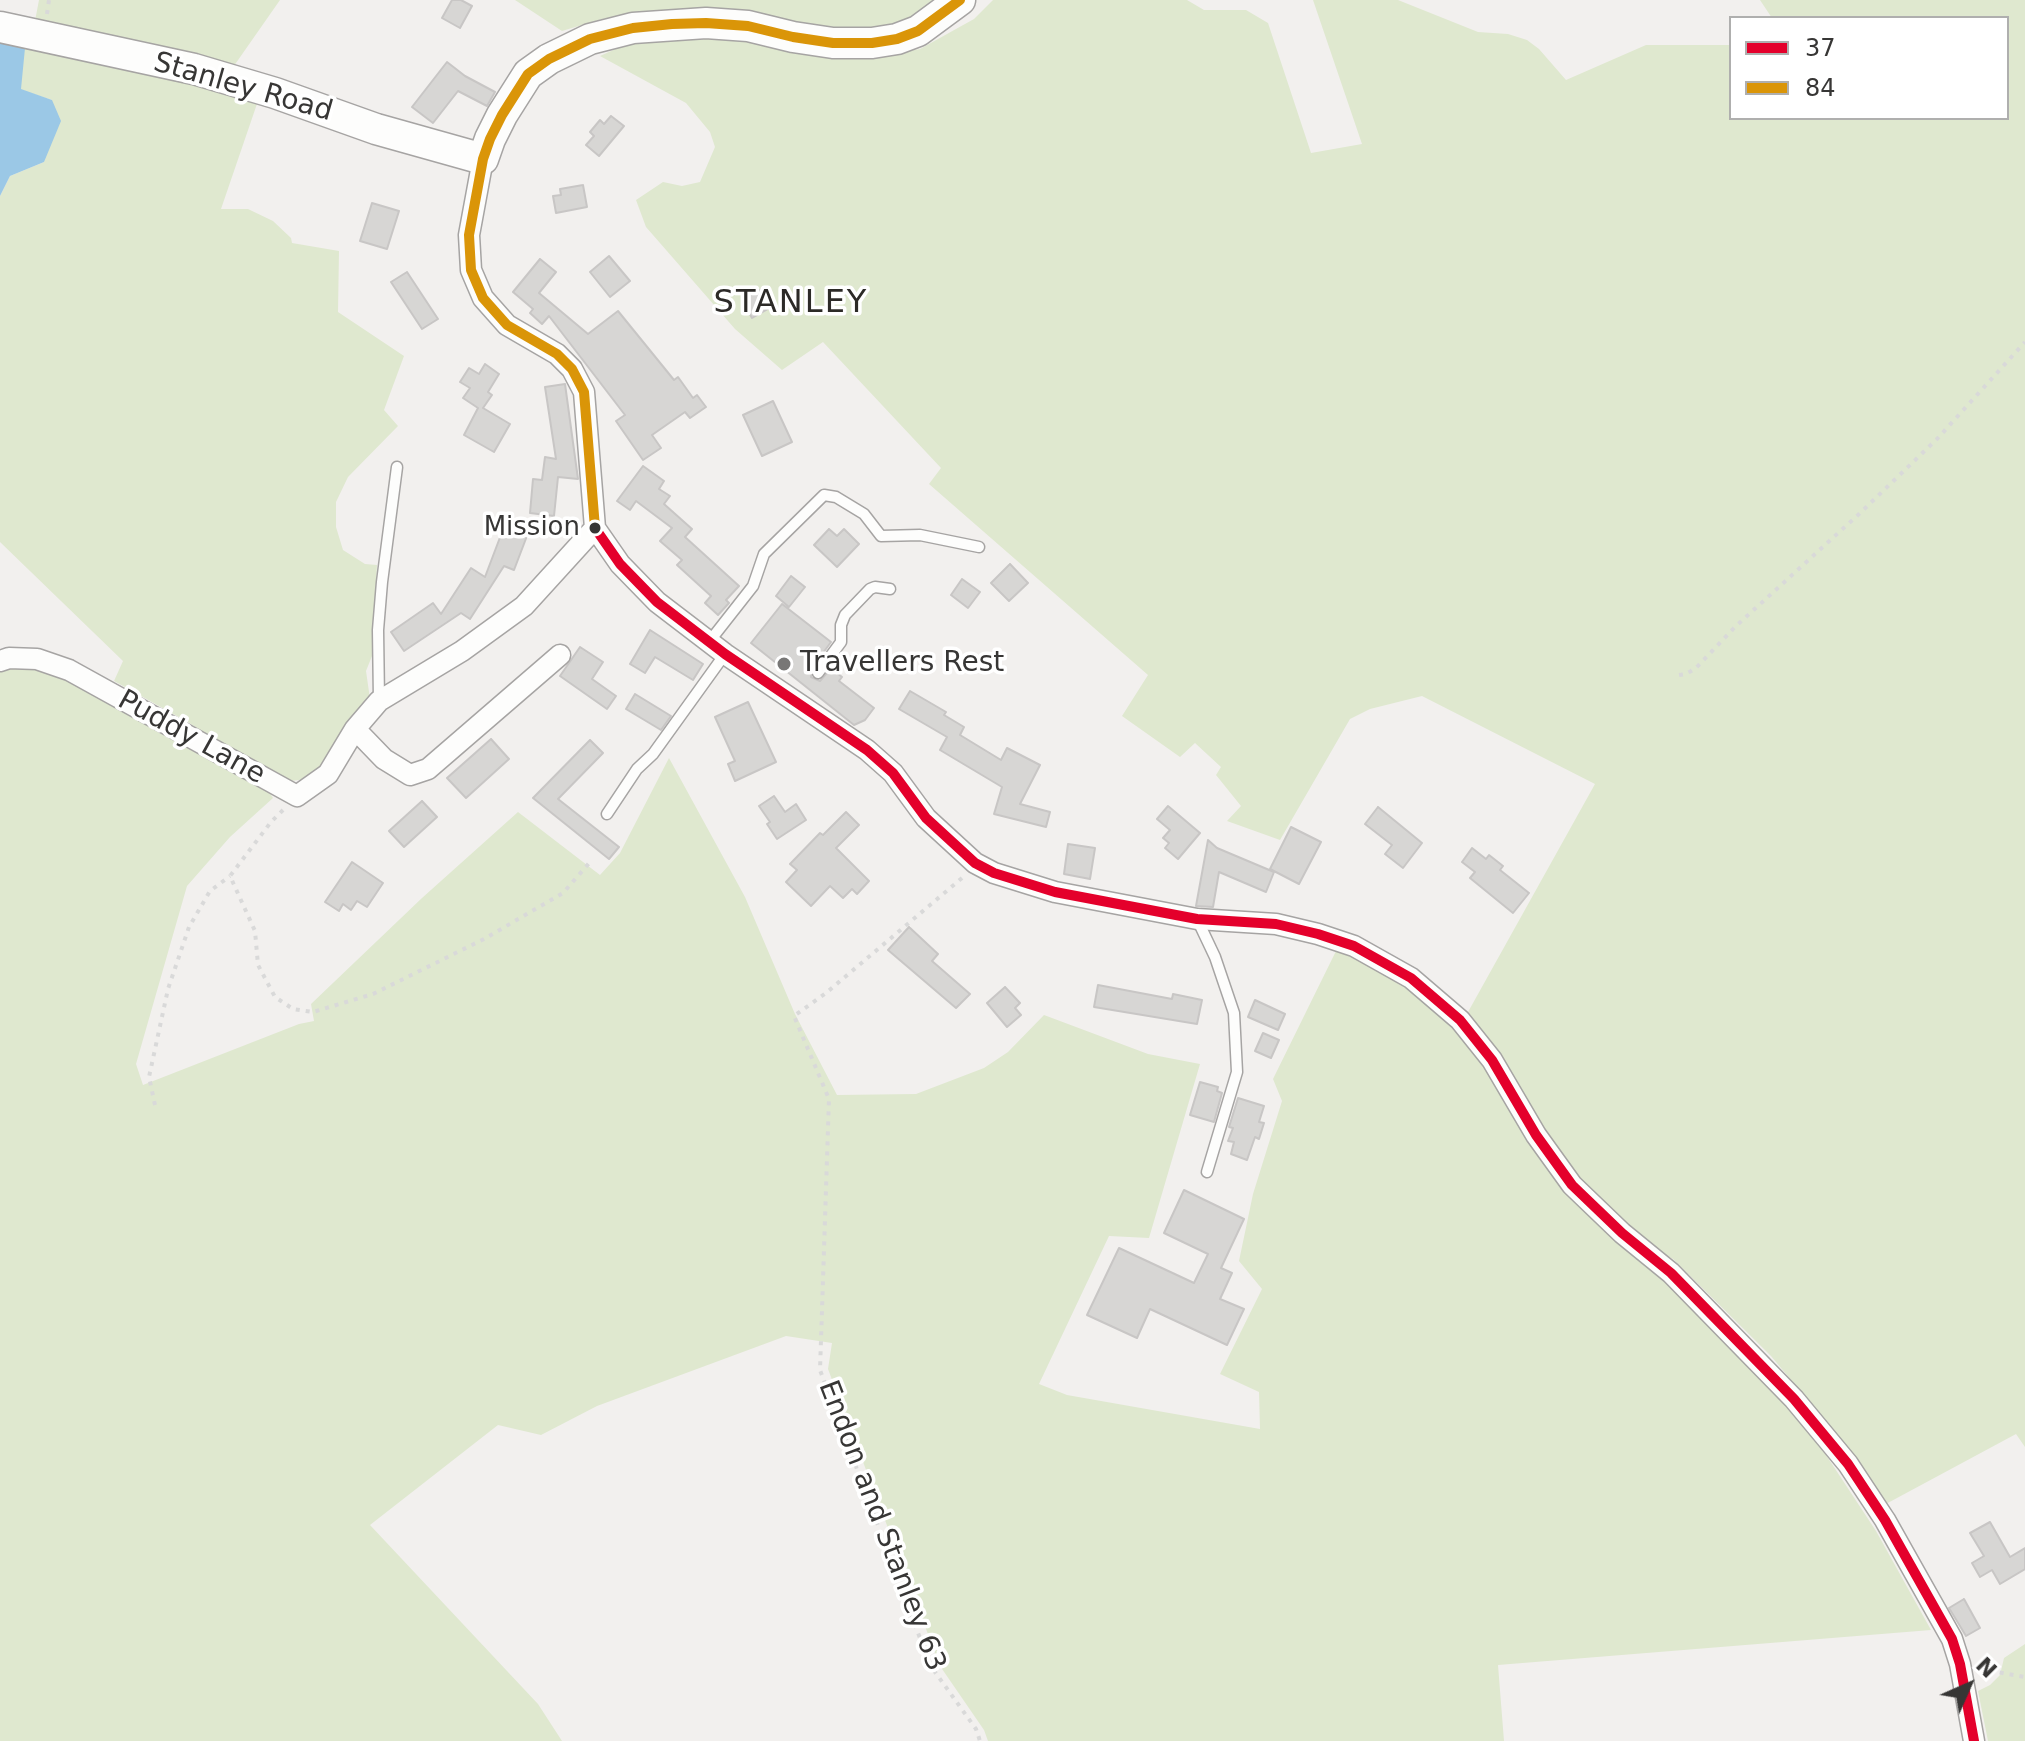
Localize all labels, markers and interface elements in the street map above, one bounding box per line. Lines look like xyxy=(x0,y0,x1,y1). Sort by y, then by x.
legend xyxy=(1729,16,2009,120)
text: 37 xyxy=(1805,34,1836,62)
street label: Stanley Road xyxy=(150,46,336,130)
text: 84 xyxy=(1805,74,1836,102)
district label: STANLEY xyxy=(714,285,868,323)
place label: Mission xyxy=(484,512,580,544)
marker: Mission xyxy=(587,520,603,536)
place label: Travellers Rest xyxy=(800,647,1004,681)
marker: Travellers Rest xyxy=(775,655,793,673)
street label: Puddy Lane xyxy=(112,684,270,792)
street label: Endon and Stanley 63 xyxy=(810,1376,952,1676)
north arrow xyxy=(1929,1645,2009,1725)
text: N xyxy=(1971,1652,2002,1683)

